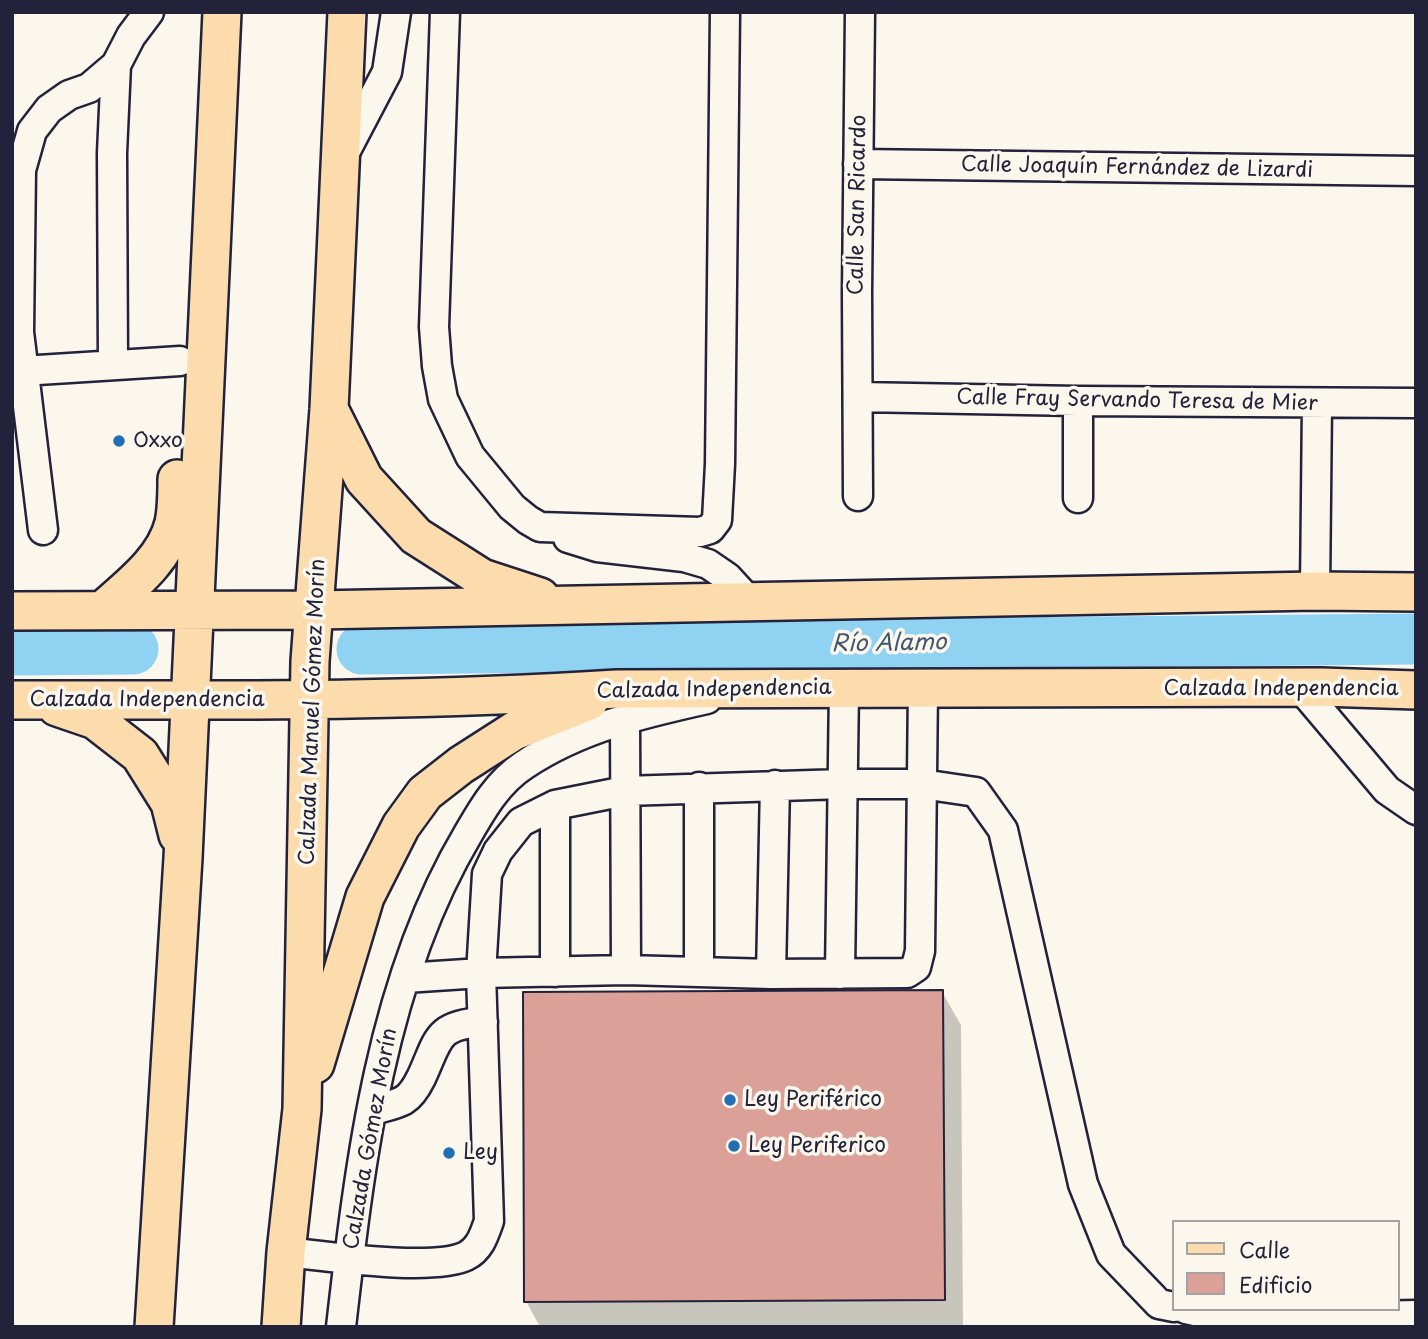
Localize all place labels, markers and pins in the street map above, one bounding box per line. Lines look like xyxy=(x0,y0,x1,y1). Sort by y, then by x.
place label: Oxxo xyxy=(133,428,183,454)
marker: Oxxo xyxy=(111,433,127,449)
place label: Ley Periférico xyxy=(744,1087,882,1113)
marker: Ley Periférico xyxy=(722,1092,738,1108)
place label: Ley Periferico xyxy=(748,1133,886,1159)
marker: Ley Periferico xyxy=(726,1138,742,1154)
place label: Ley xyxy=(463,1140,498,1166)
marker: Ley xyxy=(441,1145,457,1161)

